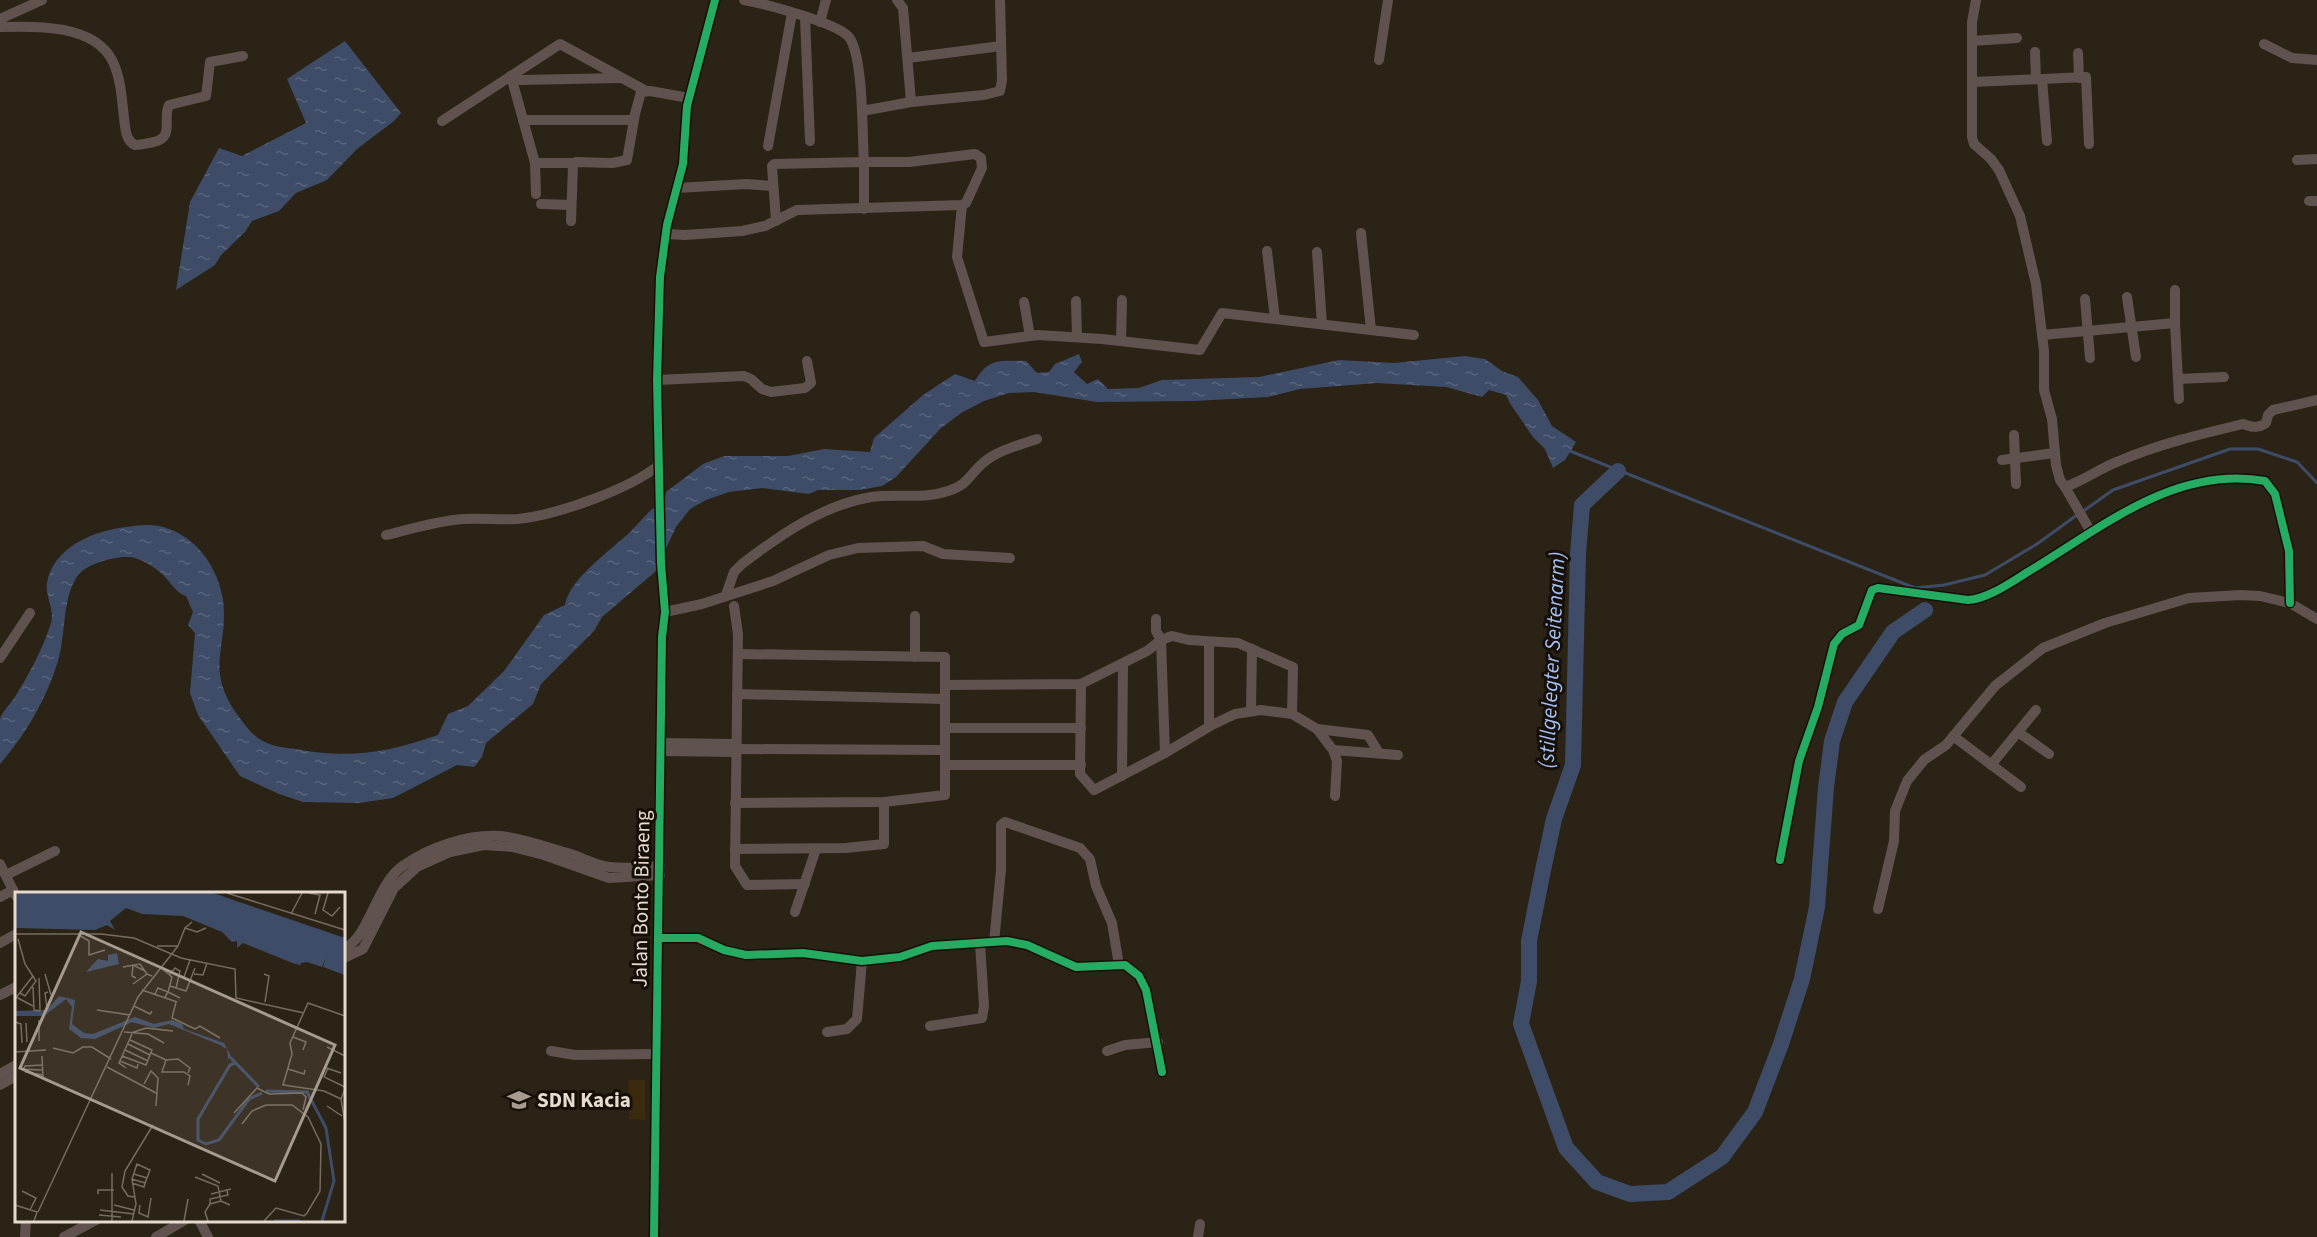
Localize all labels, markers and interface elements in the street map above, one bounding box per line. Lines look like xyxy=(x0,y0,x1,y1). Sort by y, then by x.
water label: (stillgelegter Seitenarm) xyxy=(1530,551,1574,769)
street label: Jalan Bonto Biraeng xyxy=(624,810,658,988)
inset map xyxy=(15,892,345,1222)
place label: SDN Kacia xyxy=(537,1085,631,1115)
school or university icon: SDN Kacia xyxy=(506,1087,532,1113)

